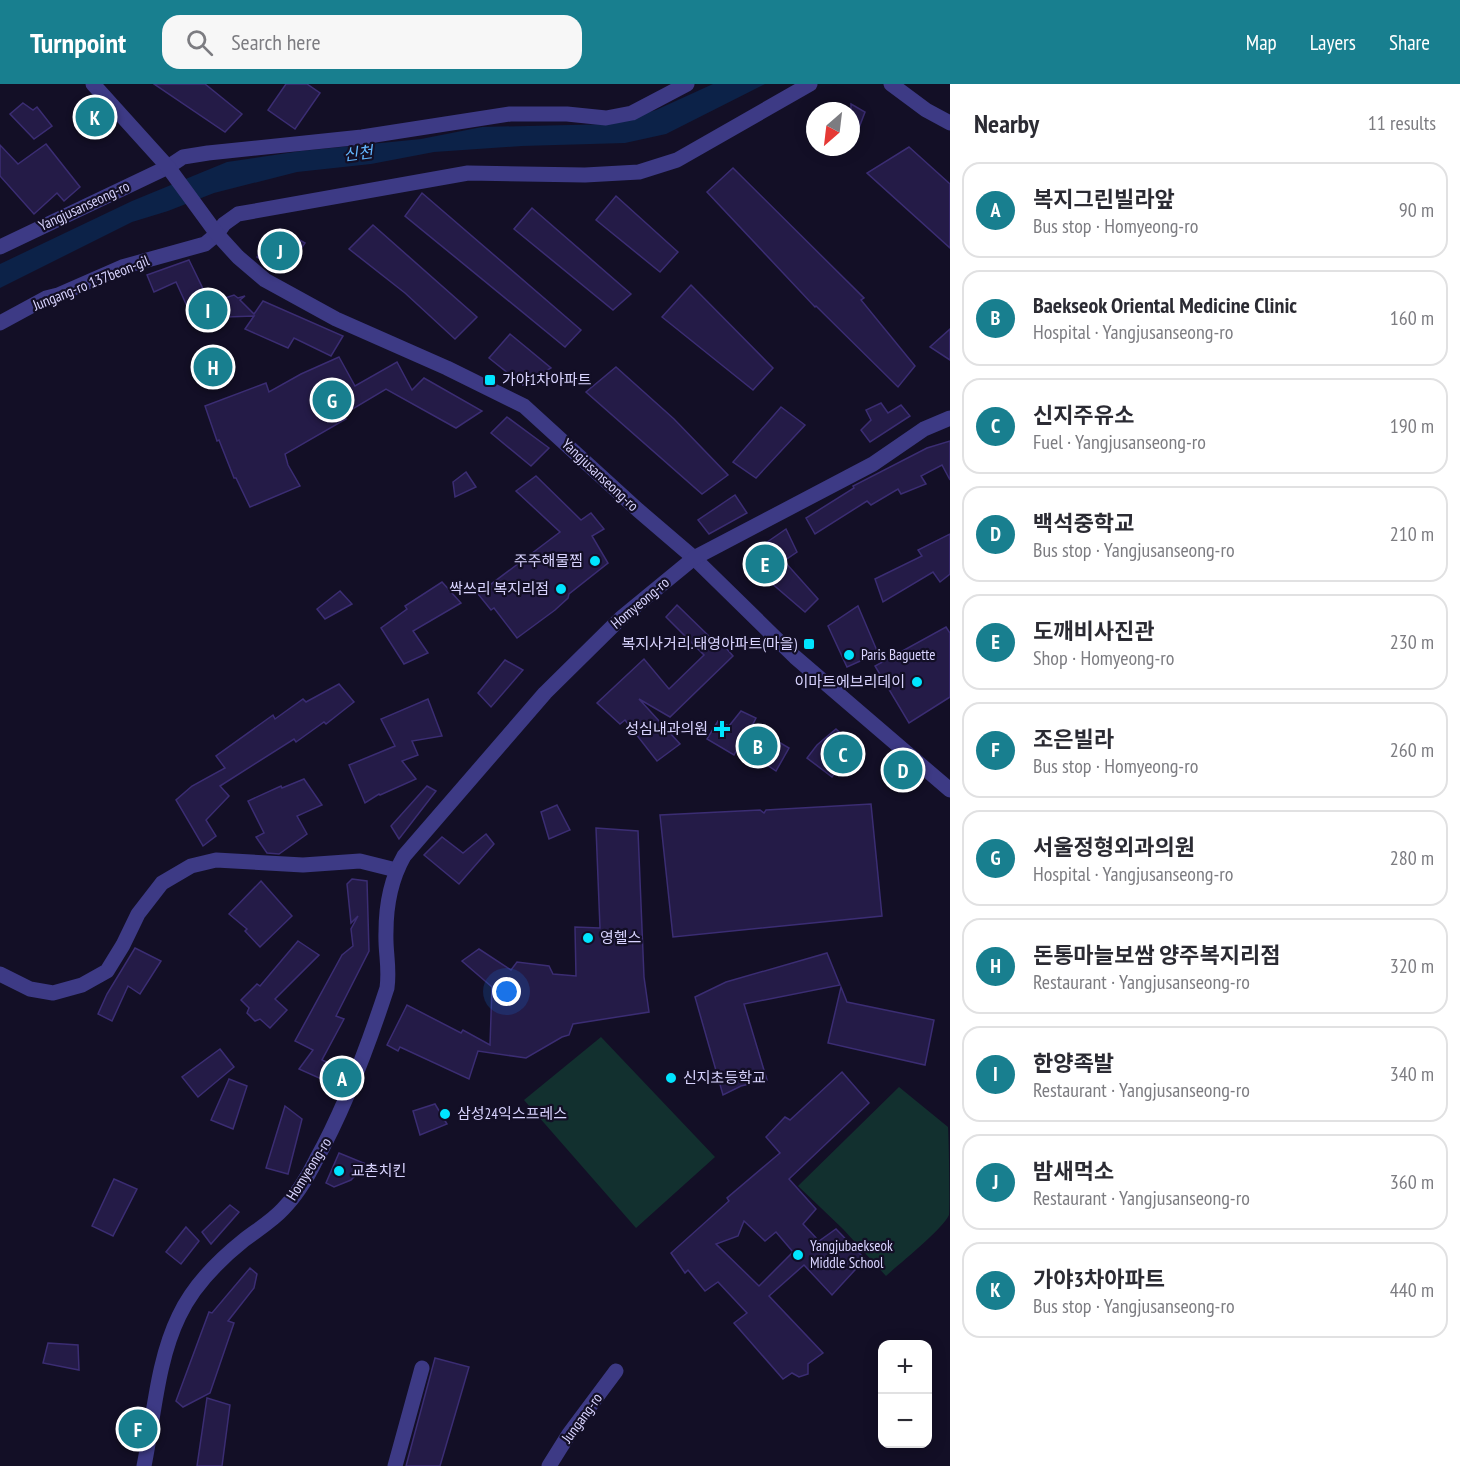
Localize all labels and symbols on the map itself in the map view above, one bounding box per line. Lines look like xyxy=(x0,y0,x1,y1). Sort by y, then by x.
pin: K xyxy=(76,94,115,140)
north arrow xyxy=(806,102,860,156)
water label: 신천 xyxy=(342,141,376,165)
street label: Yangjusanseong-ro xyxy=(35,176,132,235)
pin: J xyxy=(260,228,300,274)
street label: Jungang-ro 137beon-gil xyxy=(29,250,152,315)
pin: I xyxy=(188,288,228,332)
pin: H xyxy=(194,344,232,390)
place label: 가야1차아파트 xyxy=(502,370,592,389)
marker: 가야1차아파트 xyxy=(483,373,497,387)
pin: G xyxy=(312,378,352,422)
street label: Yangjusanseong-ro xyxy=(558,434,643,515)
pin: E xyxy=(746,542,784,586)
place label: 주주해물찜 xyxy=(514,551,583,570)
marker: 주주해물찜 xyxy=(588,554,602,568)
street label: Homyeong-ro xyxy=(607,573,673,633)
place label: 싹쓰리 복지리점 xyxy=(449,579,549,598)
marker: 싹쓰리 복지리점 xyxy=(554,582,568,596)
place label: 복지사거리.태영아파트(마을) xyxy=(622,634,798,653)
marker: 복지사거리.태영아파트(마을) xyxy=(802,637,816,651)
place label: Paris Baguette xyxy=(861,645,936,664)
marker: Paris Baguette xyxy=(842,648,856,662)
place label: 이마트에브리데이 xyxy=(795,672,905,691)
marker: 이마트에브리데이 xyxy=(910,675,924,689)
place label: 성심내과의원 xyxy=(625,719,708,738)
marker: 성심내과의원 xyxy=(713,720,731,738)
pin: B xyxy=(738,724,777,768)
pin: C xyxy=(824,732,862,776)
pin: D xyxy=(884,748,922,792)
place label: 영헬스 xyxy=(600,928,642,947)
marker: 영헬스 xyxy=(581,931,595,945)
your location xyxy=(492,977,521,1006)
pin: A xyxy=(322,1056,362,1100)
place label: 신지초등학교 xyxy=(683,1068,766,1087)
marker: 신지초등학교 xyxy=(664,1071,678,1085)
place label: 삼성24익스프레스 xyxy=(457,1104,567,1123)
marker: 삼성24익스프레스 xyxy=(438,1107,452,1121)
street label: Homyeong-ro xyxy=(282,1134,335,1204)
place label: 교촌치킨 xyxy=(351,1161,406,1180)
marker: 교촌치킨 xyxy=(332,1164,346,1178)
place label: Yangjubaekseok Middle School xyxy=(810,1236,893,1272)
marker: Yangjubaekseok Middle School xyxy=(791,1248,805,1262)
street label: Jungang-ro xyxy=(557,1389,606,1447)
pin: F xyxy=(118,1406,158,1452)

